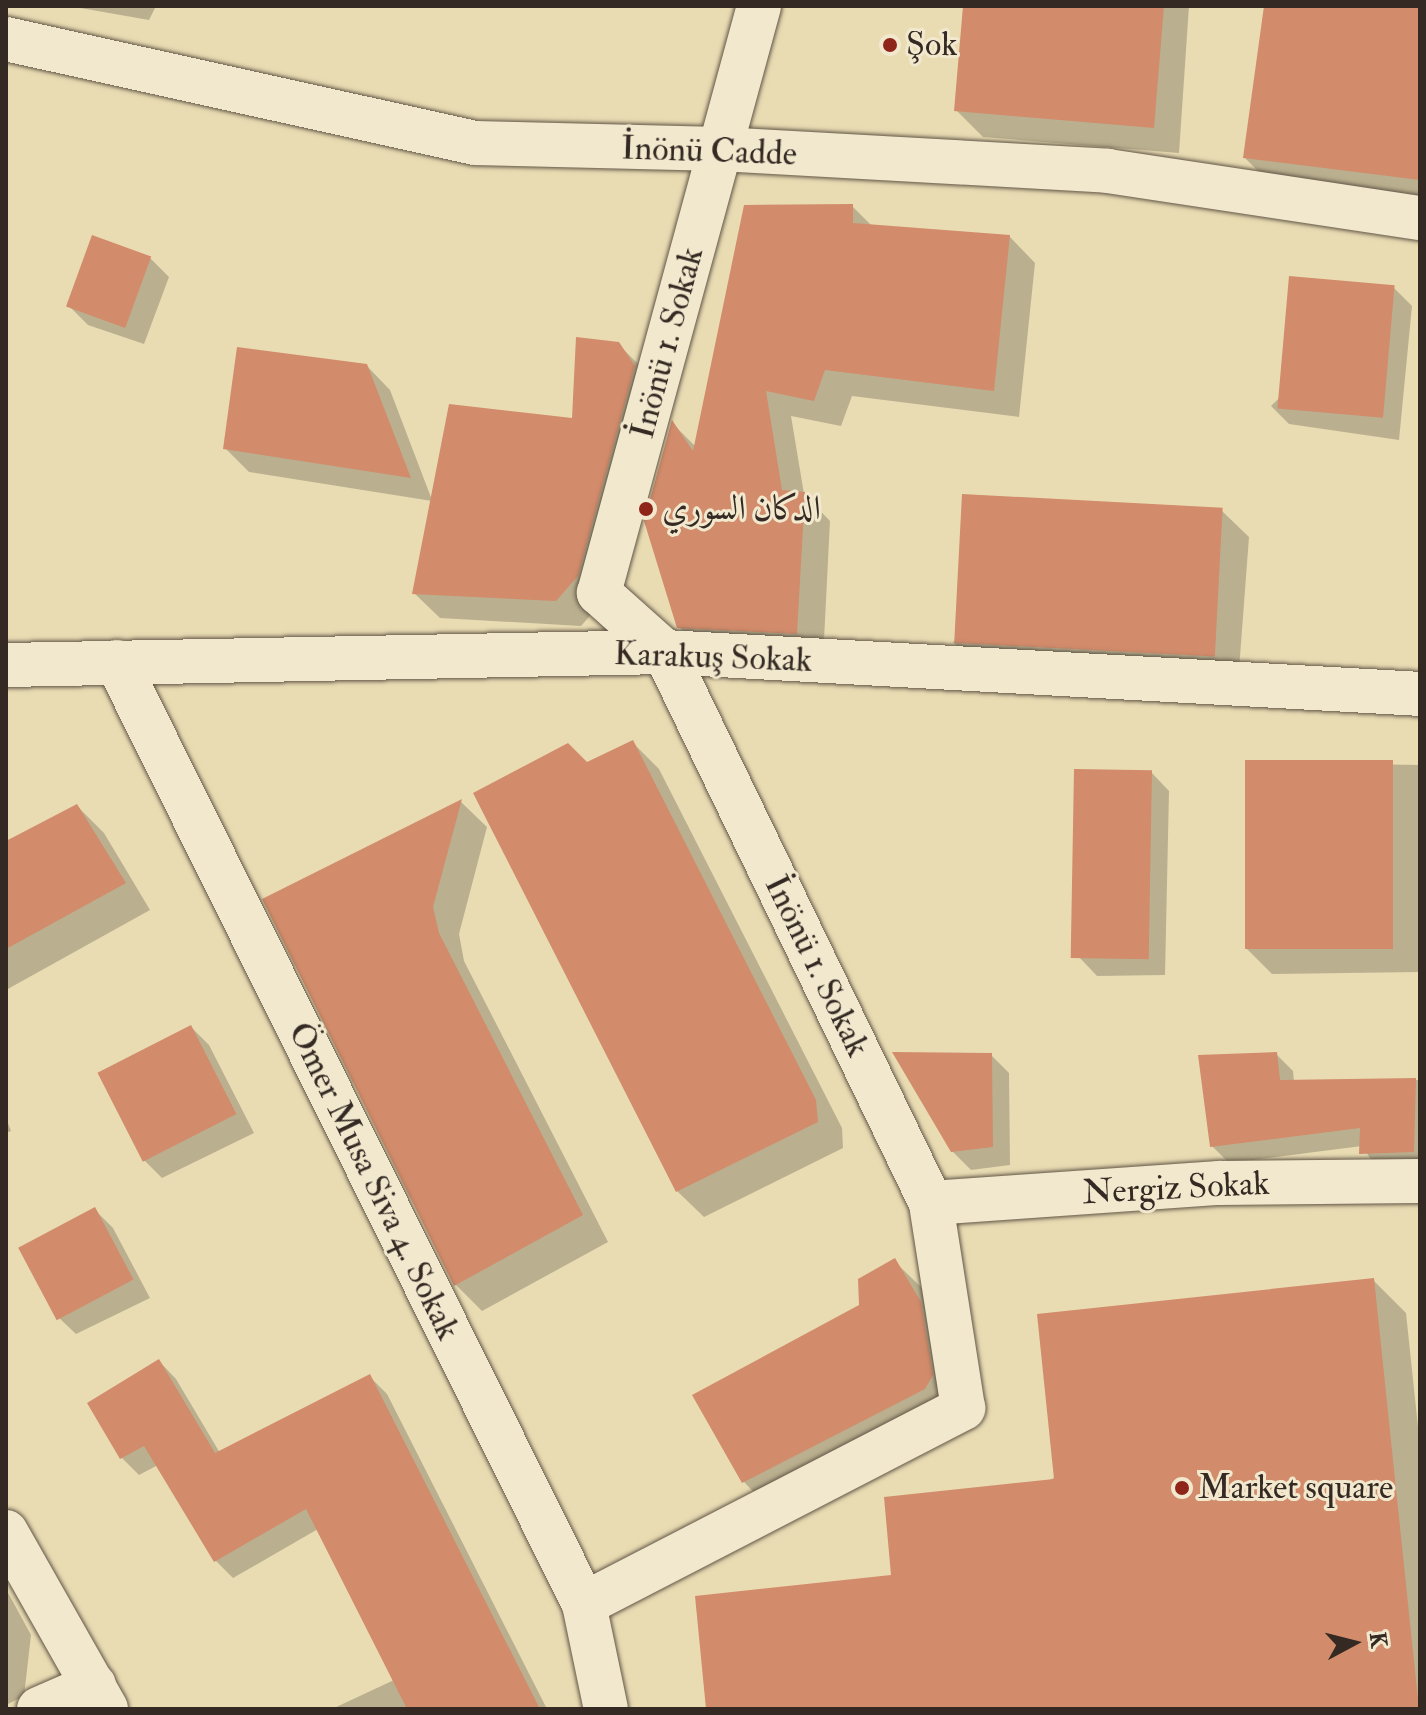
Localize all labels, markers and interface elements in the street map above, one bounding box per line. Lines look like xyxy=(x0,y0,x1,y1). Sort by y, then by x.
place label: Şok xyxy=(906,25,957,65)
marker: Şok xyxy=(881,36,899,54)
street label: İnönü Cadde xyxy=(620,128,798,174)
street label: İnönü 1. Sokak xyxy=(622,243,712,443)
place label: الدكان السوري xyxy=(662,489,821,529)
marker: الدكان السوري xyxy=(637,500,655,518)
street label: Karakuş Sokak xyxy=(613,633,813,681)
street label: İnönü 1. Sokak xyxy=(756,869,878,1063)
street label: Ömer Musa Siva 4. Sokak xyxy=(279,1016,469,1346)
street label: Nergiz Sokak xyxy=(1081,1163,1271,1213)
place label: Market square xyxy=(1198,1468,1393,1508)
marker: Market square xyxy=(1173,1479,1191,1497)
north arrow xyxy=(1314,1603,1394,1683)
text: K xyxy=(1363,1631,1393,1649)

